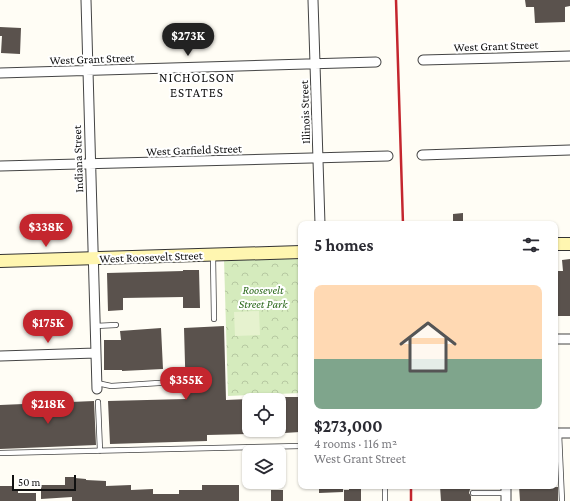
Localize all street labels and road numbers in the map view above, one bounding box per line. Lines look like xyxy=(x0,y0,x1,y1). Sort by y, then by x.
street label: West Grant Street xyxy=(453,37,540,54)
street label: West Grant Street xyxy=(49,50,136,67)
street label: Illinois Street xyxy=(297,79,313,144)
street label: Indiana Street xyxy=(70,124,86,193)
street label: West Garfield Street xyxy=(146,141,243,159)
street label: West Roosevelt Street xyxy=(99,248,204,266)

